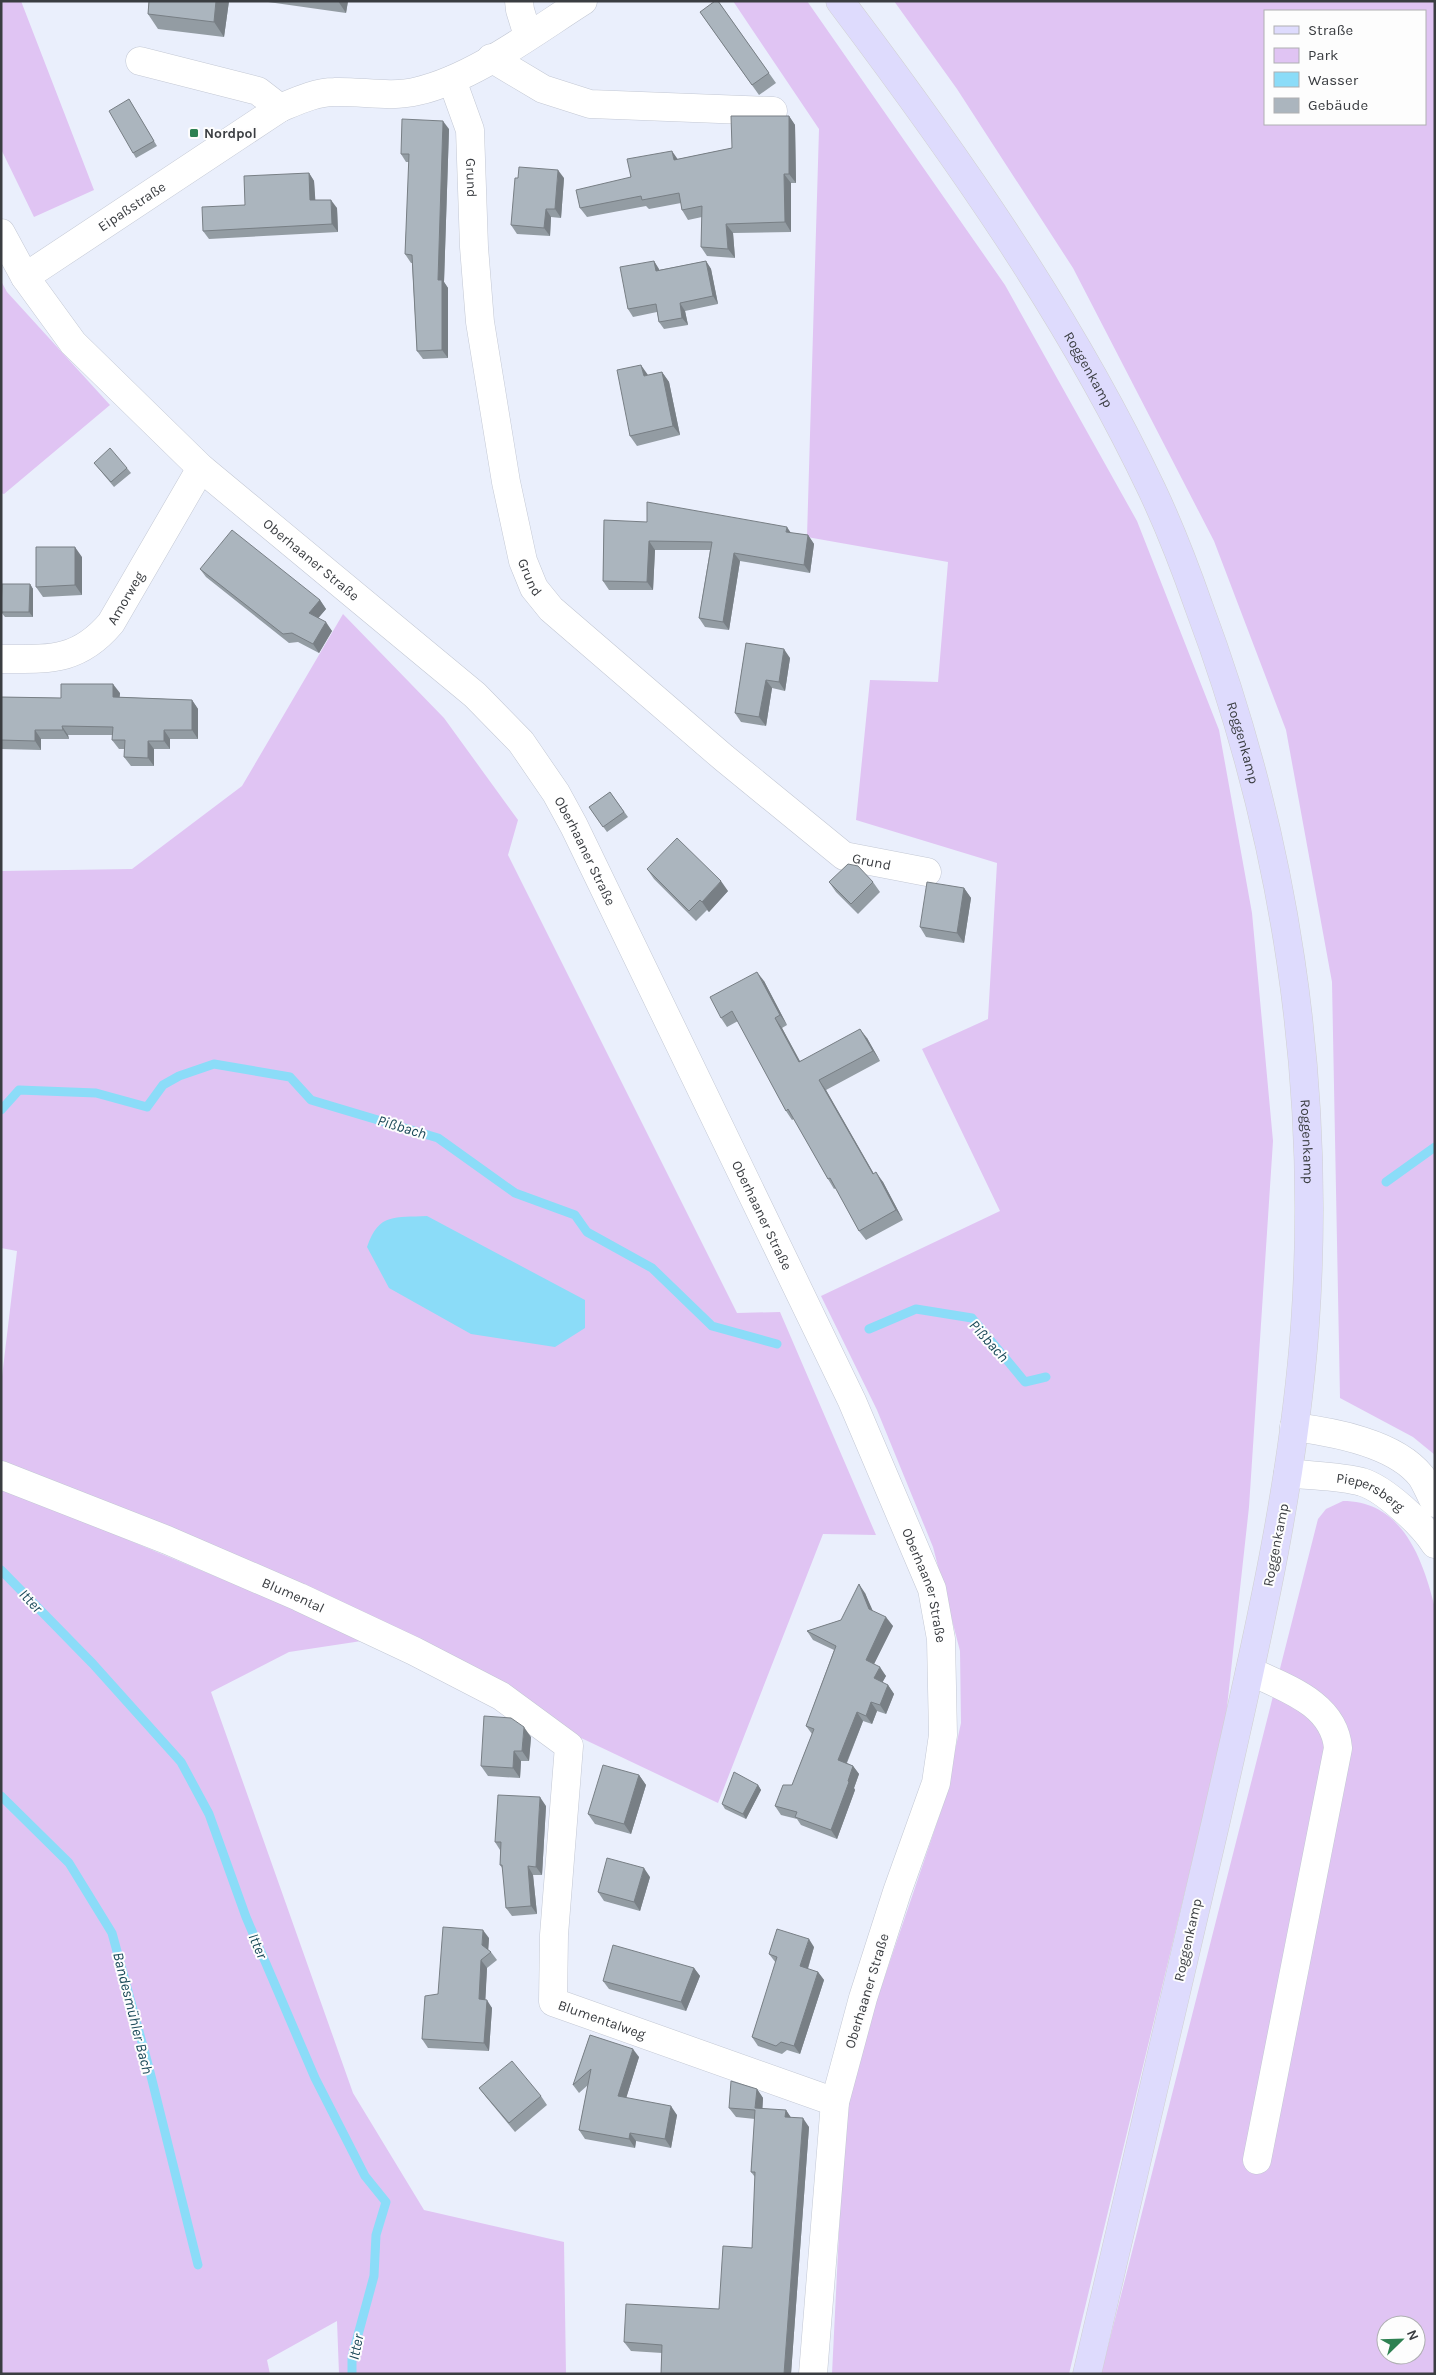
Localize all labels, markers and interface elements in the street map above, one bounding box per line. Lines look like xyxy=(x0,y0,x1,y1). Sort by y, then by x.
legend xyxy=(1264,10,1426,125)
text: Straße xyxy=(1308,21,1353,39)
text: Park xyxy=(1308,46,1338,64)
text: Wasser xyxy=(1308,71,1359,89)
text: Gebäude xyxy=(1308,96,1368,114)
place label: Nordpol xyxy=(204,125,257,142)
marker: Nordpol xyxy=(188,127,200,139)
street label: Grund xyxy=(462,158,481,198)
street label: Eipaßstraße xyxy=(95,178,169,235)
street label: Roggenkamp xyxy=(1061,328,1117,410)
street label: Oberhaaner Straße xyxy=(260,515,363,604)
street label: Grund xyxy=(514,556,546,600)
street label: Amorweg xyxy=(103,568,148,628)
street label: Roggenkamp xyxy=(1223,700,1263,786)
street label: Oberhaaner Straße xyxy=(551,793,620,908)
street label: Grund xyxy=(851,849,893,873)
street label: Roggenkamp xyxy=(1297,1099,1317,1184)
water label: Pißbach xyxy=(375,1111,429,1143)
street label: Oberhaaner Straße xyxy=(728,1158,796,1273)
water label: Pißbach xyxy=(965,1316,1013,1366)
street label: Piepersberg xyxy=(1335,1469,1408,1515)
street label: Roggenkamp xyxy=(1260,1502,1292,1588)
street label: Oberhaaner Straße xyxy=(898,1525,950,1644)
street label: Blumental xyxy=(259,1574,327,1616)
water label: Itter xyxy=(15,1585,47,1617)
street label: Roggenkamp xyxy=(1170,1897,1206,1983)
water label: Itter xyxy=(245,1931,272,1962)
street label: Oberhaaner Straße xyxy=(841,1931,893,2051)
water label: Bandesmühler Bach xyxy=(109,1950,157,2076)
street label: Blumentalweg xyxy=(556,1996,648,2043)
north arrow xyxy=(1376,2315,1426,2365)
text: N xyxy=(1403,2327,1422,2343)
water label: Itter xyxy=(344,2332,368,2362)

